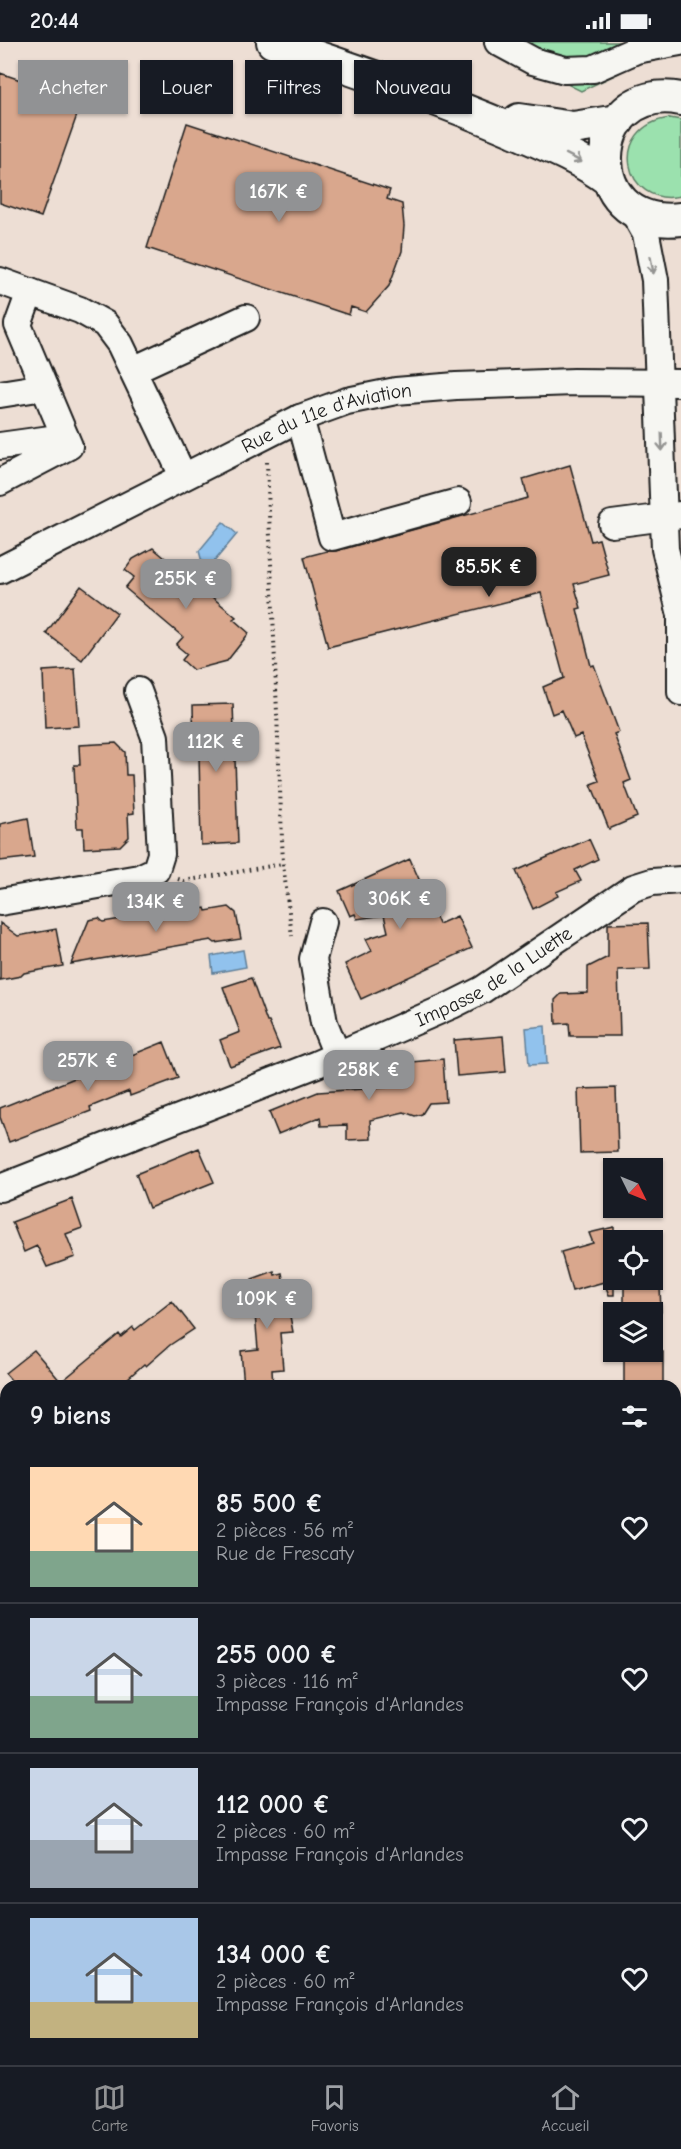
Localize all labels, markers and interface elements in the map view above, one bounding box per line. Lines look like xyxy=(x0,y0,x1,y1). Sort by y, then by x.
text: 20:44 xyxy=(30,8,79,34)
chip: Acheter xyxy=(18,60,128,114)
chip: Louer xyxy=(140,60,233,114)
chip: Filtres xyxy=(245,60,342,114)
chip: Nouveau xyxy=(354,60,472,114)
one-way arrow xyxy=(564,153,582,164)
pin: 167K € xyxy=(230,172,328,223)
text: 167K € xyxy=(249,180,309,203)
one-way arrow xyxy=(647,255,658,274)
street label: Rue du 11e d'Aviation xyxy=(238,379,413,458)
one-way arrow xyxy=(656,431,668,451)
pin: 85.5K € xyxy=(434,547,544,598)
text: 85.5K € xyxy=(455,555,523,578)
pin: 255K € xyxy=(137,559,235,610)
text: 255K € xyxy=(154,567,218,590)
pin: 112K € xyxy=(167,722,265,773)
text: 112K € xyxy=(187,730,245,753)
pin: 306K € xyxy=(351,879,449,930)
pin: 134K € xyxy=(107,882,205,933)
text: 306K € xyxy=(368,887,432,910)
text: 134K € xyxy=(126,890,186,913)
street label: Impasse de la Luette xyxy=(412,922,576,1032)
pin: 257K € xyxy=(39,1041,137,1092)
text: 257K € xyxy=(57,1049,119,1072)
pin: 258K € xyxy=(320,1050,418,1101)
text: 258K € xyxy=(338,1058,400,1081)
north arrow xyxy=(603,1158,663,1218)
map controls xyxy=(603,1158,663,1362)
button: locate xyxy=(603,1230,663,1290)
pin: 109K € xyxy=(218,1279,316,1330)
text: 109K € xyxy=(236,1287,298,1310)
button: layers xyxy=(603,1302,663,1362)
icon: filters xyxy=(618,1400,651,1433)
text: 9 biens xyxy=(30,1401,111,1431)
text: 85 500 € xyxy=(216,1489,323,1519)
icon: home xyxy=(78,1491,150,1563)
icon: heart xyxy=(618,1511,651,1544)
text: 2 pièces · 56 m² xyxy=(216,1519,353,1542)
text: Rue de Frescaty xyxy=(216,1542,354,1565)
text: 255 000 € xyxy=(216,1640,338,1670)
icon: home xyxy=(78,1642,150,1714)
icon: heart xyxy=(618,1662,651,1695)
text: 3 pièces · 116 m² xyxy=(216,1670,358,1693)
text: Impasse François d'Arlandes xyxy=(216,1693,464,1716)
text: 112 000 € xyxy=(216,1790,330,1820)
icon: home xyxy=(78,1792,150,1864)
icon: heart xyxy=(618,1812,651,1845)
text: 2 pièces · 60 m² xyxy=(216,1820,354,1843)
text: Impasse François d'Arlandes xyxy=(216,1843,464,1866)
text: 134 000 € xyxy=(216,1940,332,1970)
icon: home xyxy=(78,1942,150,2014)
icon: heart xyxy=(618,1962,651,1995)
text: 2 pièces · 60 m² xyxy=(216,1970,354,1993)
text: Impasse François d'Arlandes xyxy=(216,1993,464,2016)
tab: Carte xyxy=(91,2081,128,2135)
tab: Favoris xyxy=(311,2081,359,2135)
tab: Accueil xyxy=(542,2081,590,2135)

